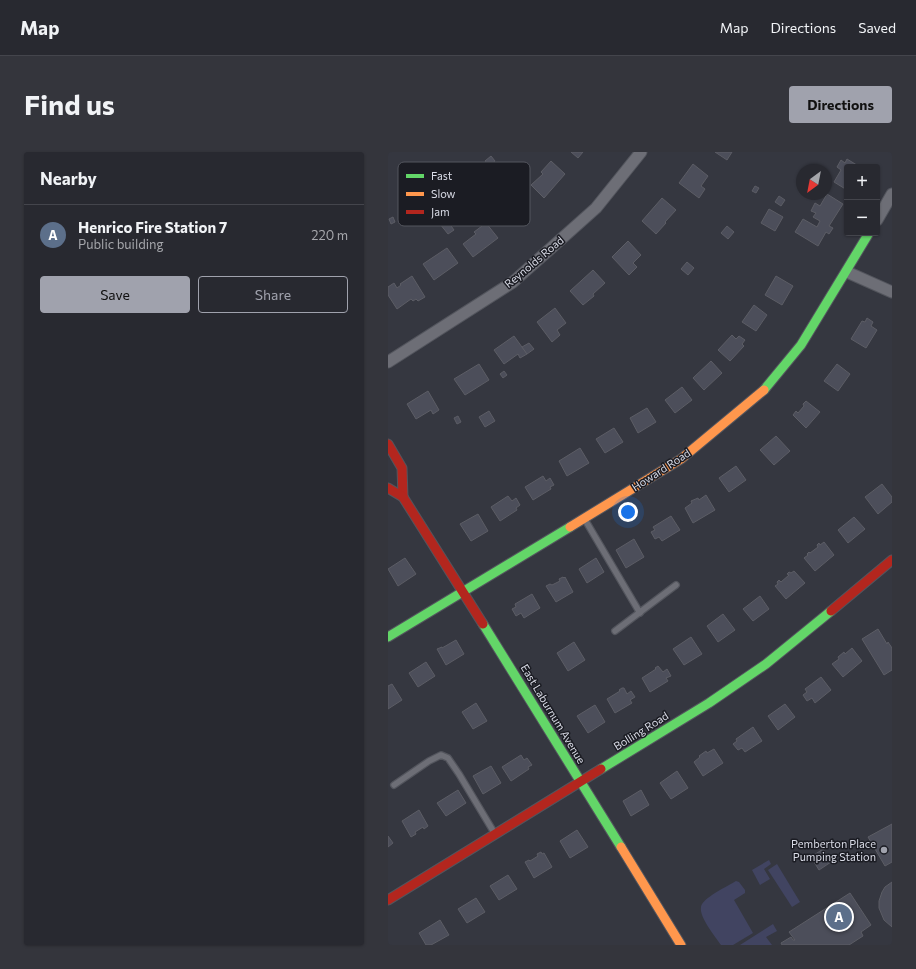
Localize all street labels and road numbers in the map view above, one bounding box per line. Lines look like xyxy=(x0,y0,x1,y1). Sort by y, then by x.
street label: Reynolds Road xyxy=(501,233,566,290)
street label: Howard Road xyxy=(629,446,693,493)
street label: East Laburnum Avenue xyxy=(519,662,588,766)
street label: Bolling Road xyxy=(611,709,671,753)

